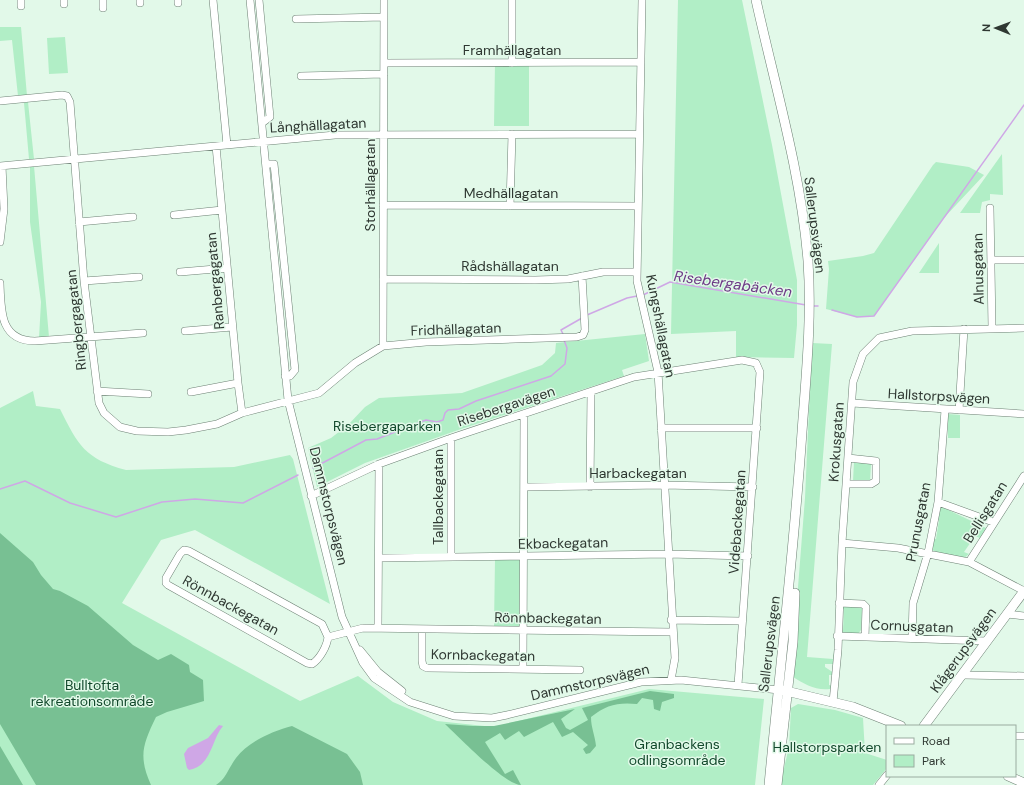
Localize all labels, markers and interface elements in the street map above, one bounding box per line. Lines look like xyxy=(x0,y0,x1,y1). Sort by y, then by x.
north arrow xyxy=(976,8,1016,48)
text: N xyxy=(979,24,993,32)
street label: Framhällagatan xyxy=(463,41,561,59)
street label: Långhällagatan xyxy=(269,113,367,137)
street label: Storhällagatan xyxy=(361,139,379,231)
street label: Sallerupsvägen xyxy=(800,176,830,274)
street label: Medhällagatan xyxy=(464,184,558,202)
street label: Ranbergagatan xyxy=(202,232,228,330)
street label: Alnusgatan xyxy=(968,233,988,305)
street label: Rådshällagatan xyxy=(461,257,559,275)
water label: Risebergabäcken xyxy=(673,266,794,302)
street label: Ringbergagatan xyxy=(62,269,90,371)
street label: Kungshällagatan xyxy=(642,273,680,379)
street label: Fridhällagatan xyxy=(410,318,502,340)
street label: Risebergavägen xyxy=(455,382,557,430)
street label: Hallstorpsvägen xyxy=(887,384,991,408)
street label: Krokusgatan xyxy=(824,402,848,482)
park label: Risebergaparken xyxy=(333,417,441,435)
street label: Dammstorpsvägen xyxy=(306,445,352,567)
street label: Tallbackegatan xyxy=(429,449,447,545)
street label: Harbackegatan xyxy=(589,464,687,482)
street label: Videbackegatan xyxy=(724,469,750,575)
street label: Bellisgatan xyxy=(959,478,1011,546)
street label: Prunusgatan xyxy=(901,481,935,563)
street label: Ekbackegatan xyxy=(518,533,608,553)
street label: Rönnbackegatan xyxy=(180,571,282,639)
street label: Sallerupsvägen xyxy=(754,595,784,693)
street label: Klågerupsvägen xyxy=(926,604,1000,696)
street label: Rönnbackegatan xyxy=(494,608,602,628)
street label: Cornusgatan xyxy=(870,616,954,636)
street label: Kornbackegatan xyxy=(431,645,535,665)
street label: Dammstorpsvägen xyxy=(529,660,651,704)
park label: Bulltofta rekreationsområde xyxy=(31,676,153,710)
legend xyxy=(886,725,1016,777)
text: Road xyxy=(922,733,950,749)
park label: Granbackens odlingsområde xyxy=(629,735,725,769)
park label: Hallstorpsparken xyxy=(773,738,881,756)
text: Park xyxy=(922,753,946,769)

